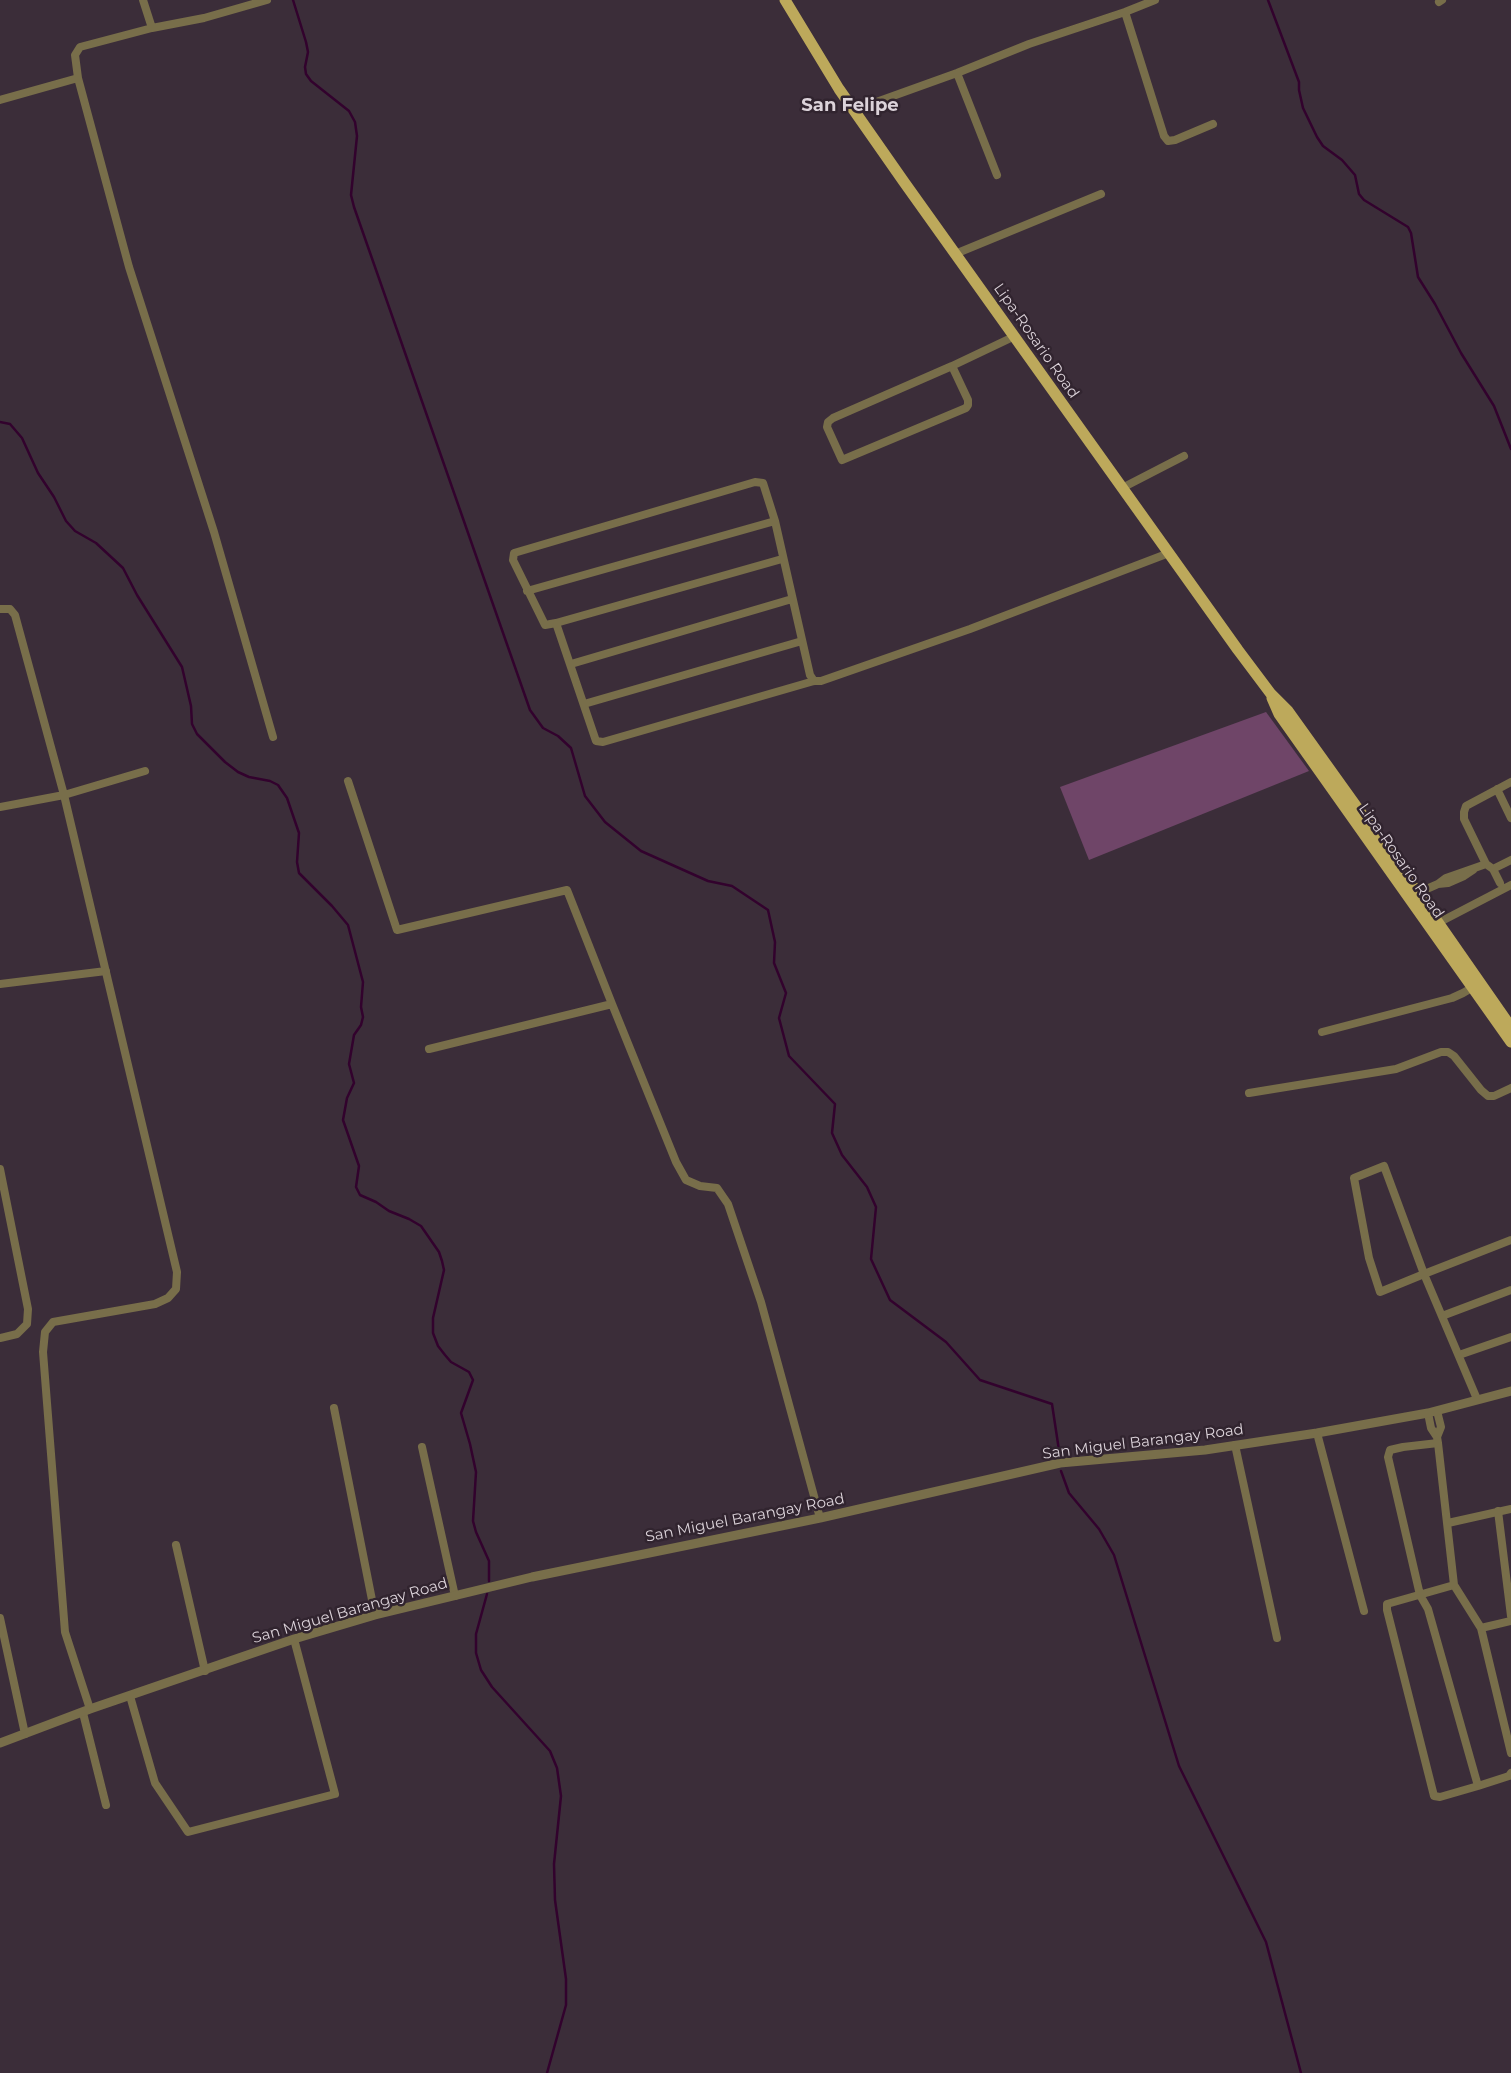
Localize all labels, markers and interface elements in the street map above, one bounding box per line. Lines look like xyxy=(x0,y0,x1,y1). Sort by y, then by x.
district label: San Felipe xyxy=(801,95,899,117)
street label: Lipa-Rosario Road xyxy=(989,280,1083,402)
street label: Lipa-Rosario Road xyxy=(1354,800,1448,922)
street label: San Miguel Barangay Road xyxy=(1041,1421,1245,1463)
street label: San Miguel Barangay Road xyxy=(644,1490,846,1546)
street label: San Miguel Barangay Road xyxy=(250,1574,450,1648)

